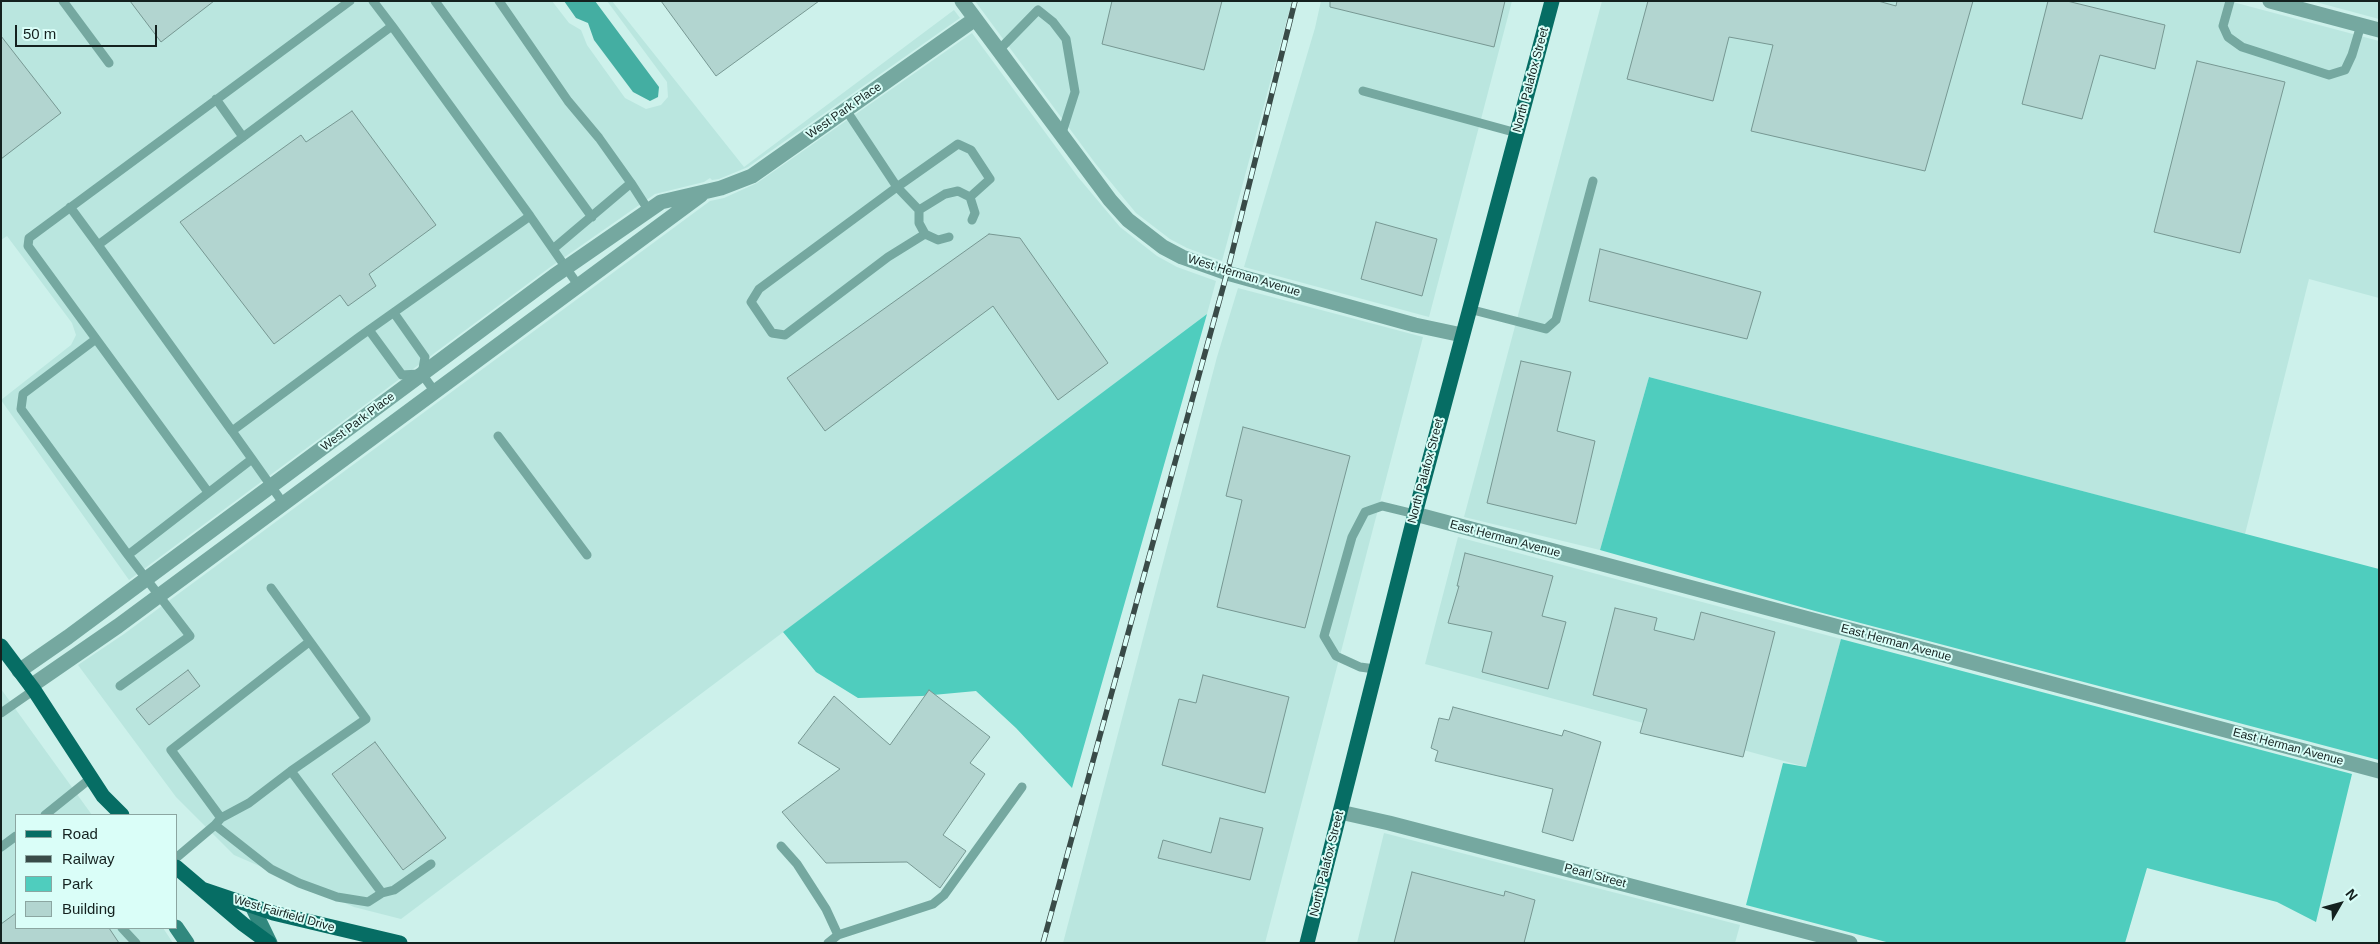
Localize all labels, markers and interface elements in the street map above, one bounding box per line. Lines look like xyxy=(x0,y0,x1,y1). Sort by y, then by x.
scale bar xyxy=(18,15,160,47)
text: 50 m xyxy=(23,25,56,42)
street label: North Palafox Street xyxy=(1510,26,1552,134)
street label: West Park Place xyxy=(804,80,884,142)
street label: West Herman Avenue xyxy=(1186,252,1302,300)
street label: West Park Place xyxy=(318,390,398,454)
street label: North Palafox Street xyxy=(1405,417,1447,525)
street label: East Herman Avenue xyxy=(1448,517,1562,561)
street label: East Herman Avenue xyxy=(1839,621,1953,665)
street label: East Herman Avenue xyxy=(2231,725,2345,769)
street label: North Palafox Street xyxy=(1307,810,1347,918)
legend xyxy=(15,814,178,929)
text: Road xyxy=(62,825,98,842)
text: Railway xyxy=(62,850,115,867)
street label: Pearl Street xyxy=(1563,861,1627,891)
text: Park xyxy=(62,875,93,892)
north arrow xyxy=(2315,879,2365,929)
text: N xyxy=(2342,886,2361,904)
street label: West Fairfield Drive xyxy=(232,893,336,935)
text: Building xyxy=(62,900,115,917)

